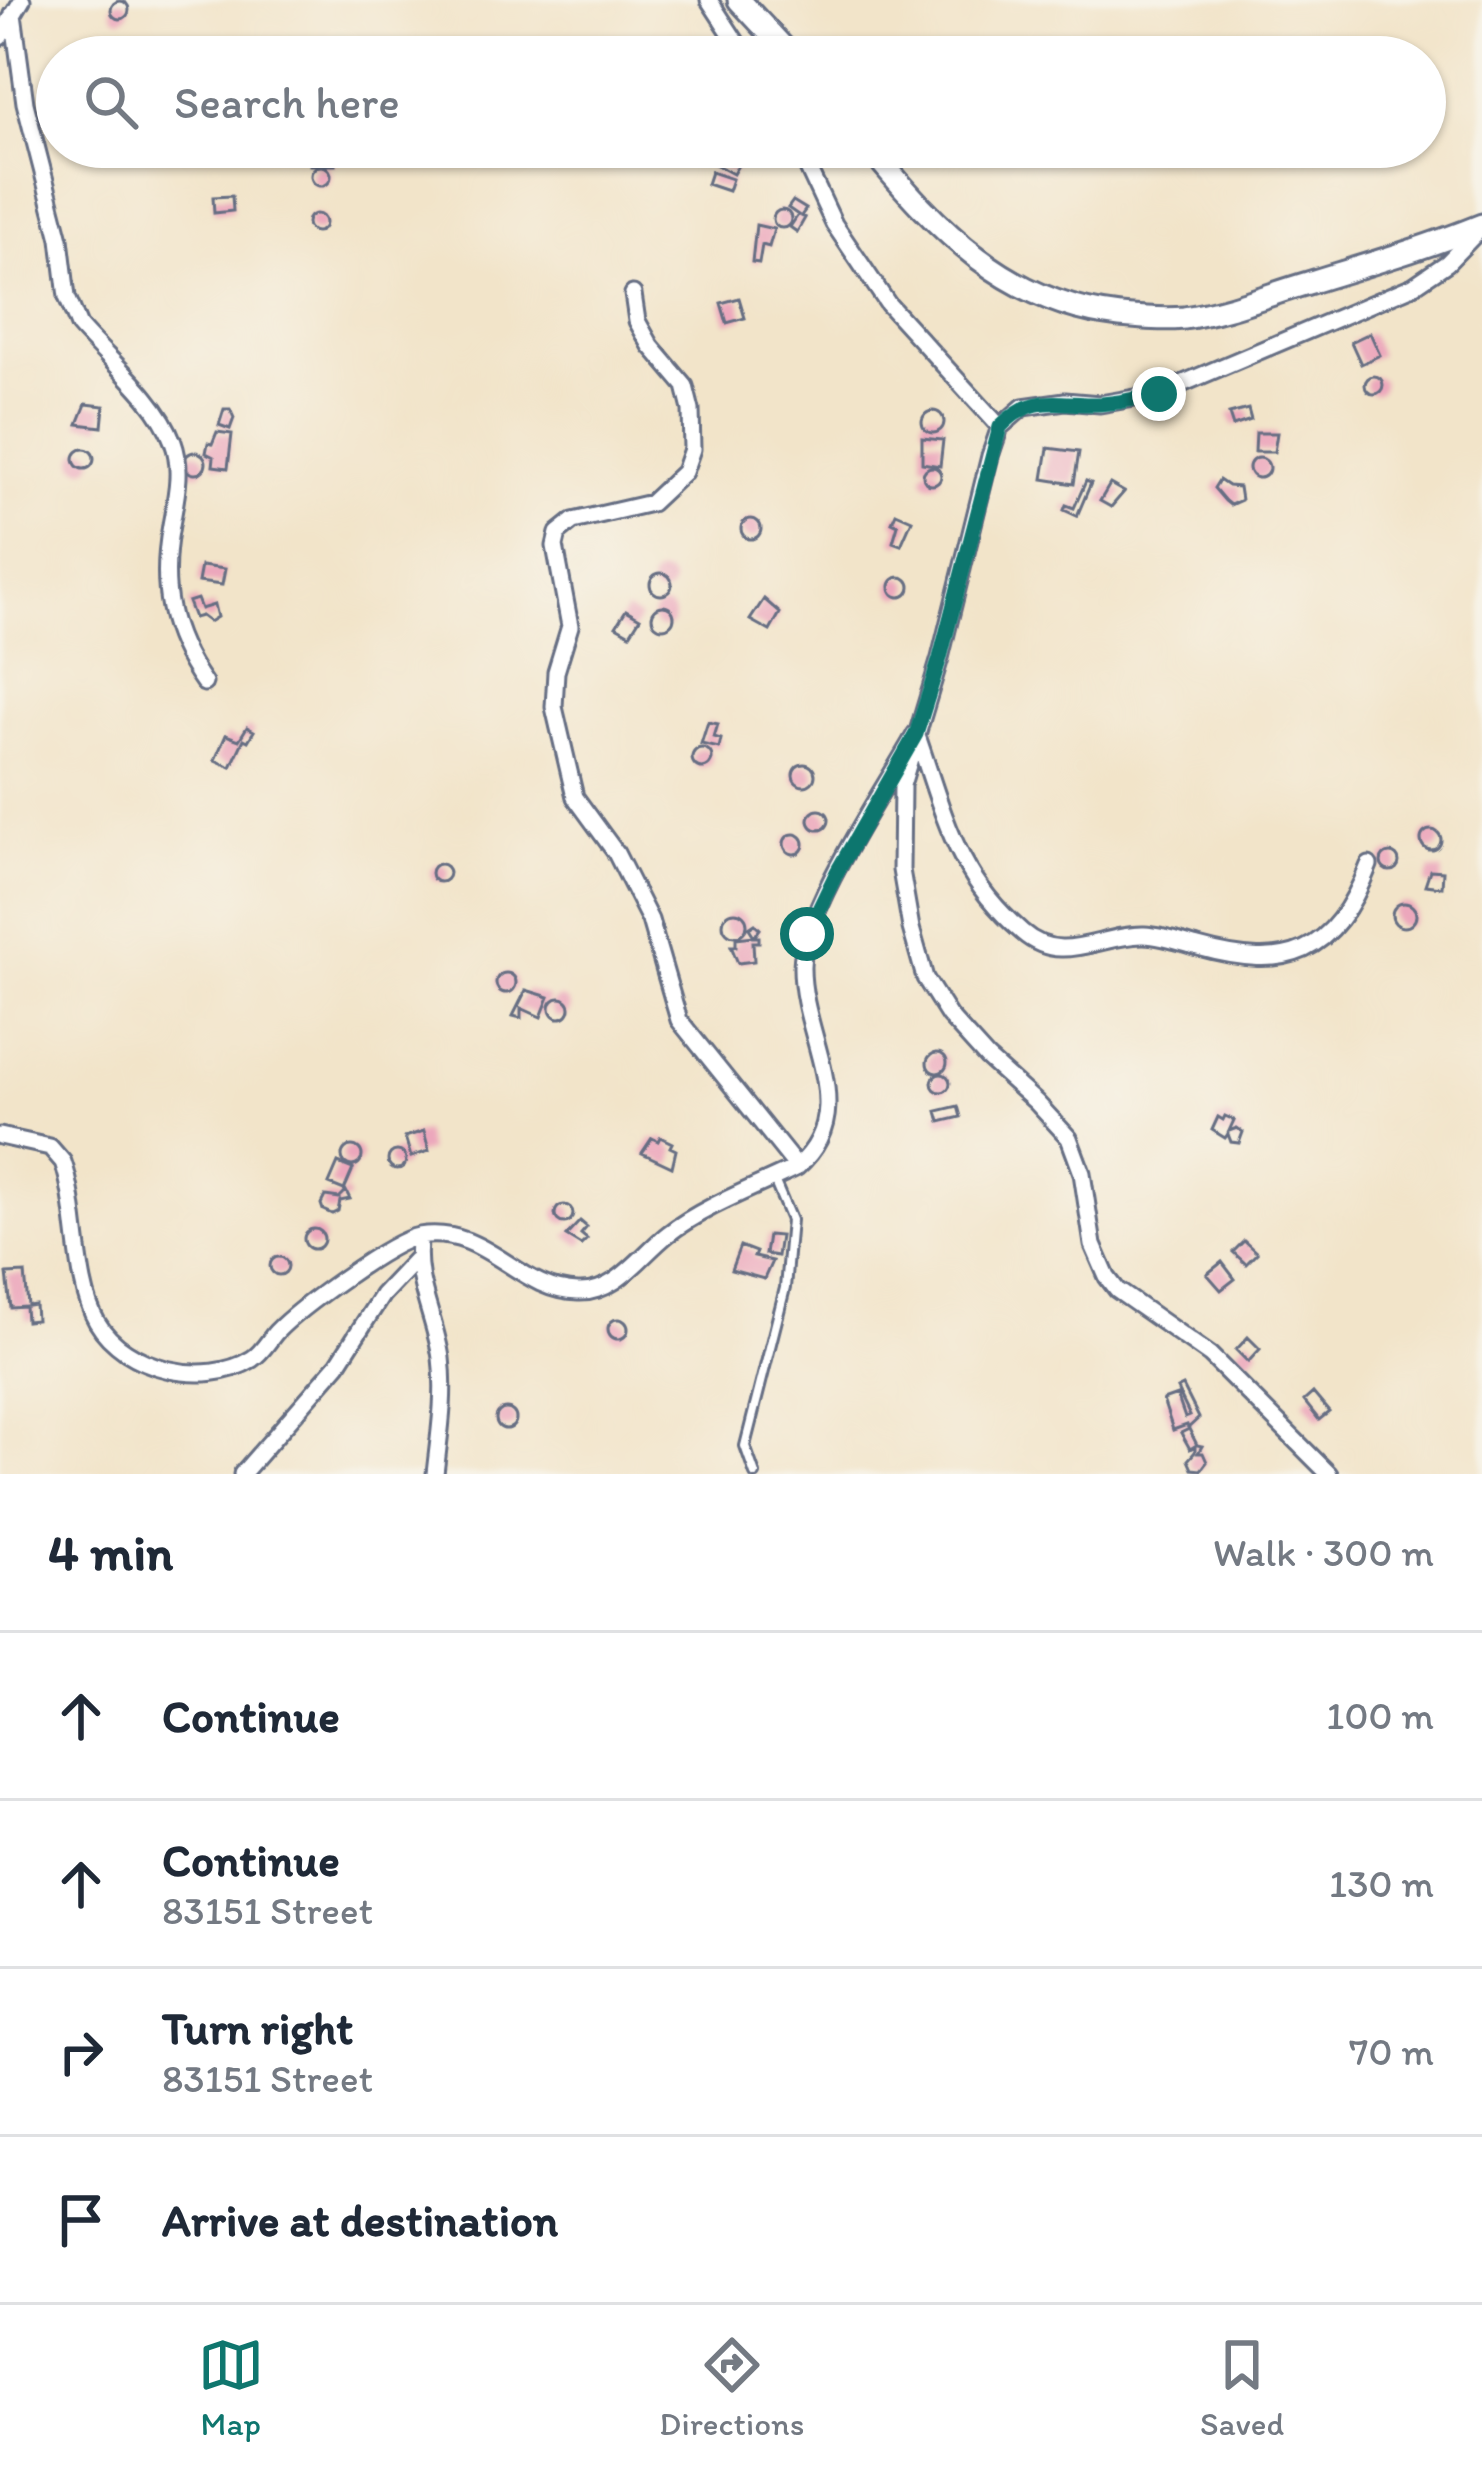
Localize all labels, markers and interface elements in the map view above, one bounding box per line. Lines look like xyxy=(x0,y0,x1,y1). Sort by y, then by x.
search box xyxy=(36,36,1446,168)
icon: search xyxy=(78,69,144,135)
text: Search here xyxy=(174,75,400,129)
route end xyxy=(1132,367,1186,421)
route start xyxy=(780,907,834,961)
text: 4 min xyxy=(48,1522,173,1583)
text: Walk · 300 m xyxy=(1213,1529,1434,1576)
icon: ahead xyxy=(48,1683,114,1749)
text: Continue xyxy=(162,1689,340,1743)
text: 100 m xyxy=(1326,1692,1434,1739)
text: Continue xyxy=(162,1833,340,1887)
icon: ahead xyxy=(48,1851,114,1917)
text: 130 m xyxy=(1329,1860,1434,1907)
text: 83151 Street xyxy=(162,1887,373,1934)
text: Turn right xyxy=(162,2001,353,2055)
icon: right xyxy=(48,2019,114,2085)
text: 70 m xyxy=(1349,2028,1434,2075)
text: 83151 Street xyxy=(162,2055,373,2102)
icon: arrive xyxy=(48,2187,114,2253)
text: Arrive at destination xyxy=(162,2193,558,2247)
tab: Map xyxy=(198,2332,264,2443)
tab: Directions xyxy=(659,2332,804,2443)
tab: Saved xyxy=(1200,2332,1284,2443)

